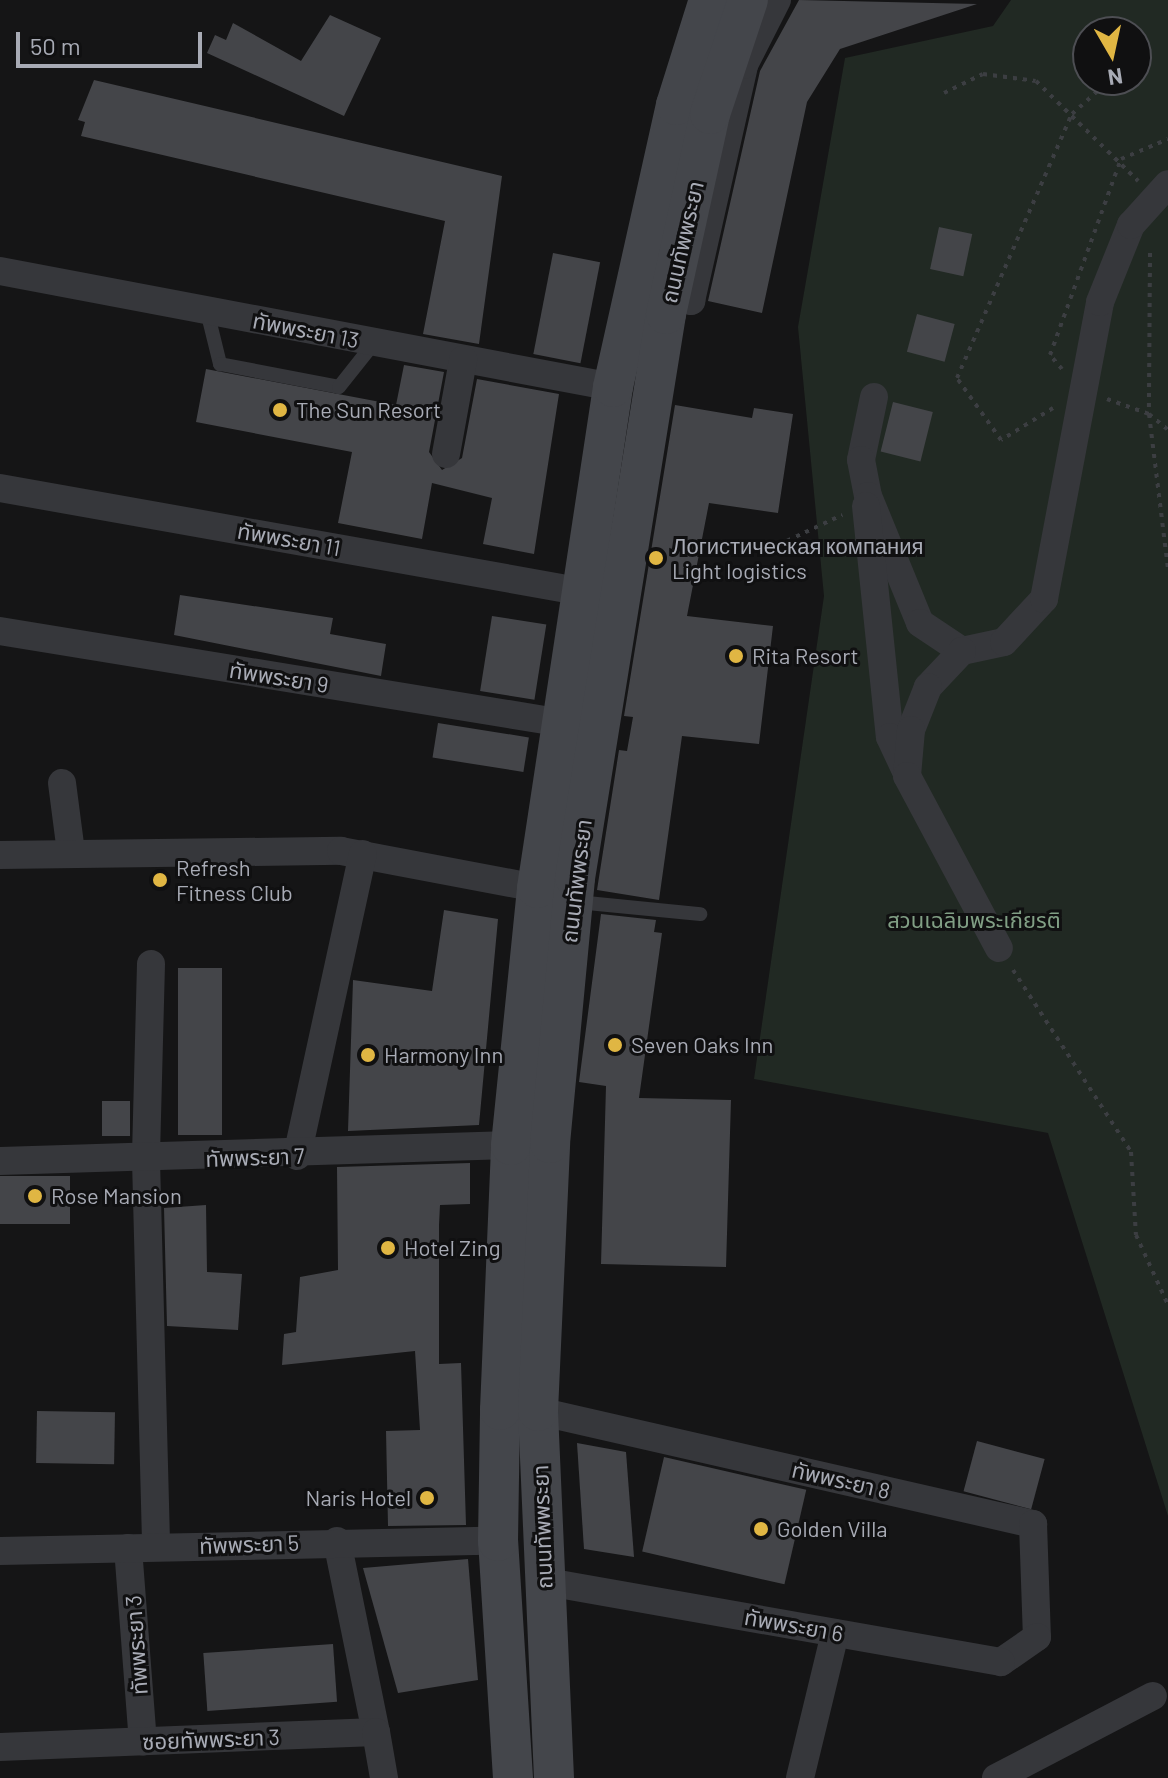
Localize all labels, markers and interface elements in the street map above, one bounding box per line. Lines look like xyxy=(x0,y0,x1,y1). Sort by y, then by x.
scale bar xyxy=(20,16,206,66)
north arrow xyxy=(1072,16,1152,96)
text: 50 m xyxy=(30,31,81,60)
text: N xyxy=(1106,64,1125,92)
street label: ถนนทัพพระยา xyxy=(655,178,709,306)
street label: ทัพพระยา 13 xyxy=(251,307,361,353)
place label: The Sun Resort xyxy=(296,397,441,423)
marker: The Sun Resort xyxy=(271,401,289,419)
street label: ทัพพระยา 11 xyxy=(235,517,343,561)
place label: Логистическая компания Light logistics xyxy=(672,532,923,584)
marker: Логистическая компания Light logistics xyxy=(647,549,665,567)
place label: Rita Resort xyxy=(752,643,859,669)
marker: Rita Resort xyxy=(727,647,745,665)
street label: ทัพพระยา 9 xyxy=(228,656,330,698)
street label: ถนนทัพพระยา xyxy=(555,818,597,944)
place label: Refresh Fitness Club xyxy=(176,854,293,906)
marker: Refresh Fitness Club xyxy=(151,871,169,889)
park label: สวนเฉลิมพระเกียรติ xyxy=(887,907,1061,933)
place label: Seven Oaks Inn xyxy=(631,1032,773,1058)
marker: Seven Oaks Inn xyxy=(606,1036,624,1054)
place label: Harmony Inn xyxy=(384,1042,503,1068)
marker: Harmony Inn xyxy=(359,1046,377,1064)
street label: ทัพพระยา 7 xyxy=(205,1142,305,1172)
place label: Rose Mansion xyxy=(51,1183,182,1209)
marker: Rose Mansion xyxy=(26,1187,44,1205)
place label: Hotel Zing xyxy=(404,1235,500,1261)
marker: Hotel Zing xyxy=(379,1239,397,1257)
street label: ทัพพระยา 8 xyxy=(789,1456,893,1504)
street label: ถนนทัพพระยา xyxy=(527,1464,557,1590)
place label: Naris Hotel xyxy=(306,1485,411,1511)
marker: Naris Hotel xyxy=(418,1489,436,1507)
place label: Golden Villa xyxy=(777,1516,887,1542)
marker: Golden Villa xyxy=(752,1520,770,1538)
street label: ทัพพระยา 5 xyxy=(199,1529,299,1559)
street label: ทัพพระยา 3 xyxy=(119,1594,153,1696)
street label: ทัพพระยา 6 xyxy=(743,1603,845,1647)
street label: ซอยทัพพระยา 3 xyxy=(142,1723,280,1755)

